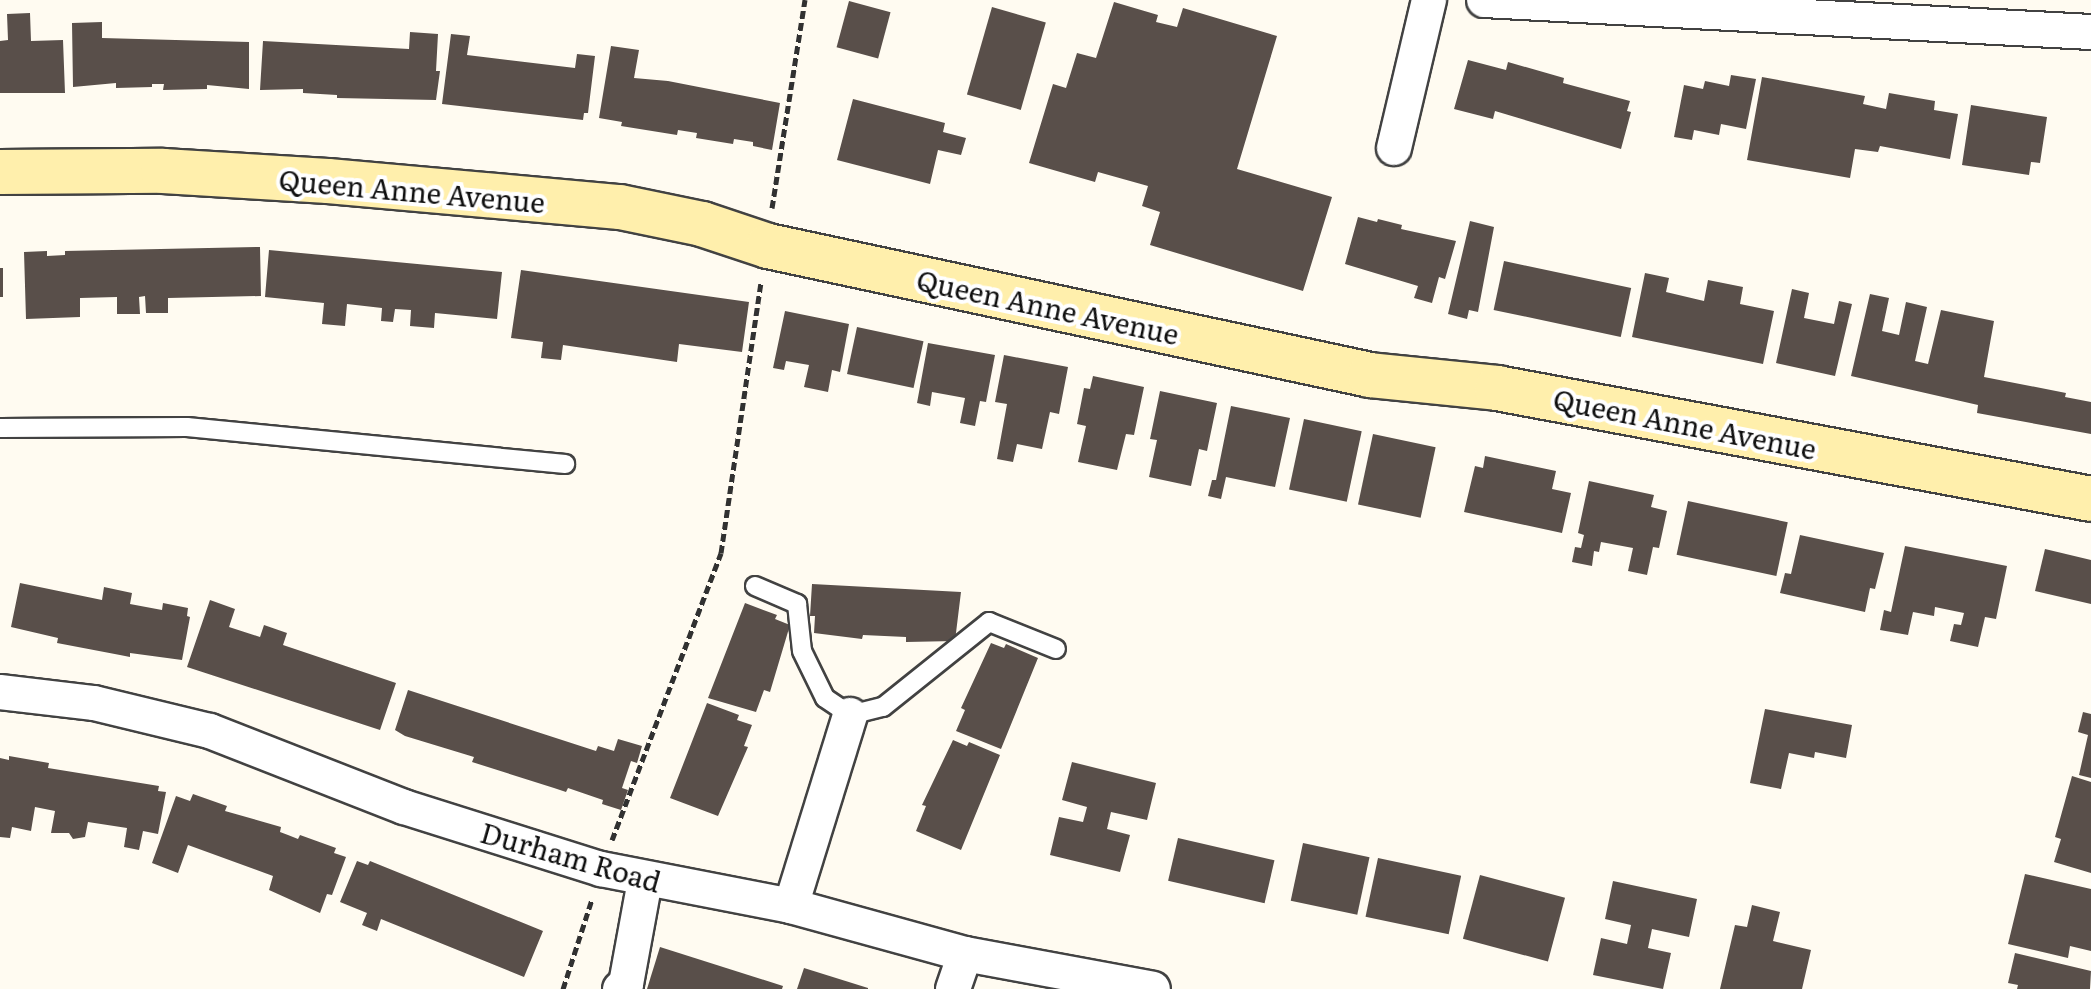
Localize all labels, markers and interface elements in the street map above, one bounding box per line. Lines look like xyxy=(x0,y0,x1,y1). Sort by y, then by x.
street label: Queen Anne Avenue xyxy=(278,162,546,218)
street label: Queen Anne Avenue xyxy=(914,262,1182,350)
street label: Queen Anne Avenue xyxy=(1551,381,1819,465)
street label: Durham Road xyxy=(477,814,665,898)

